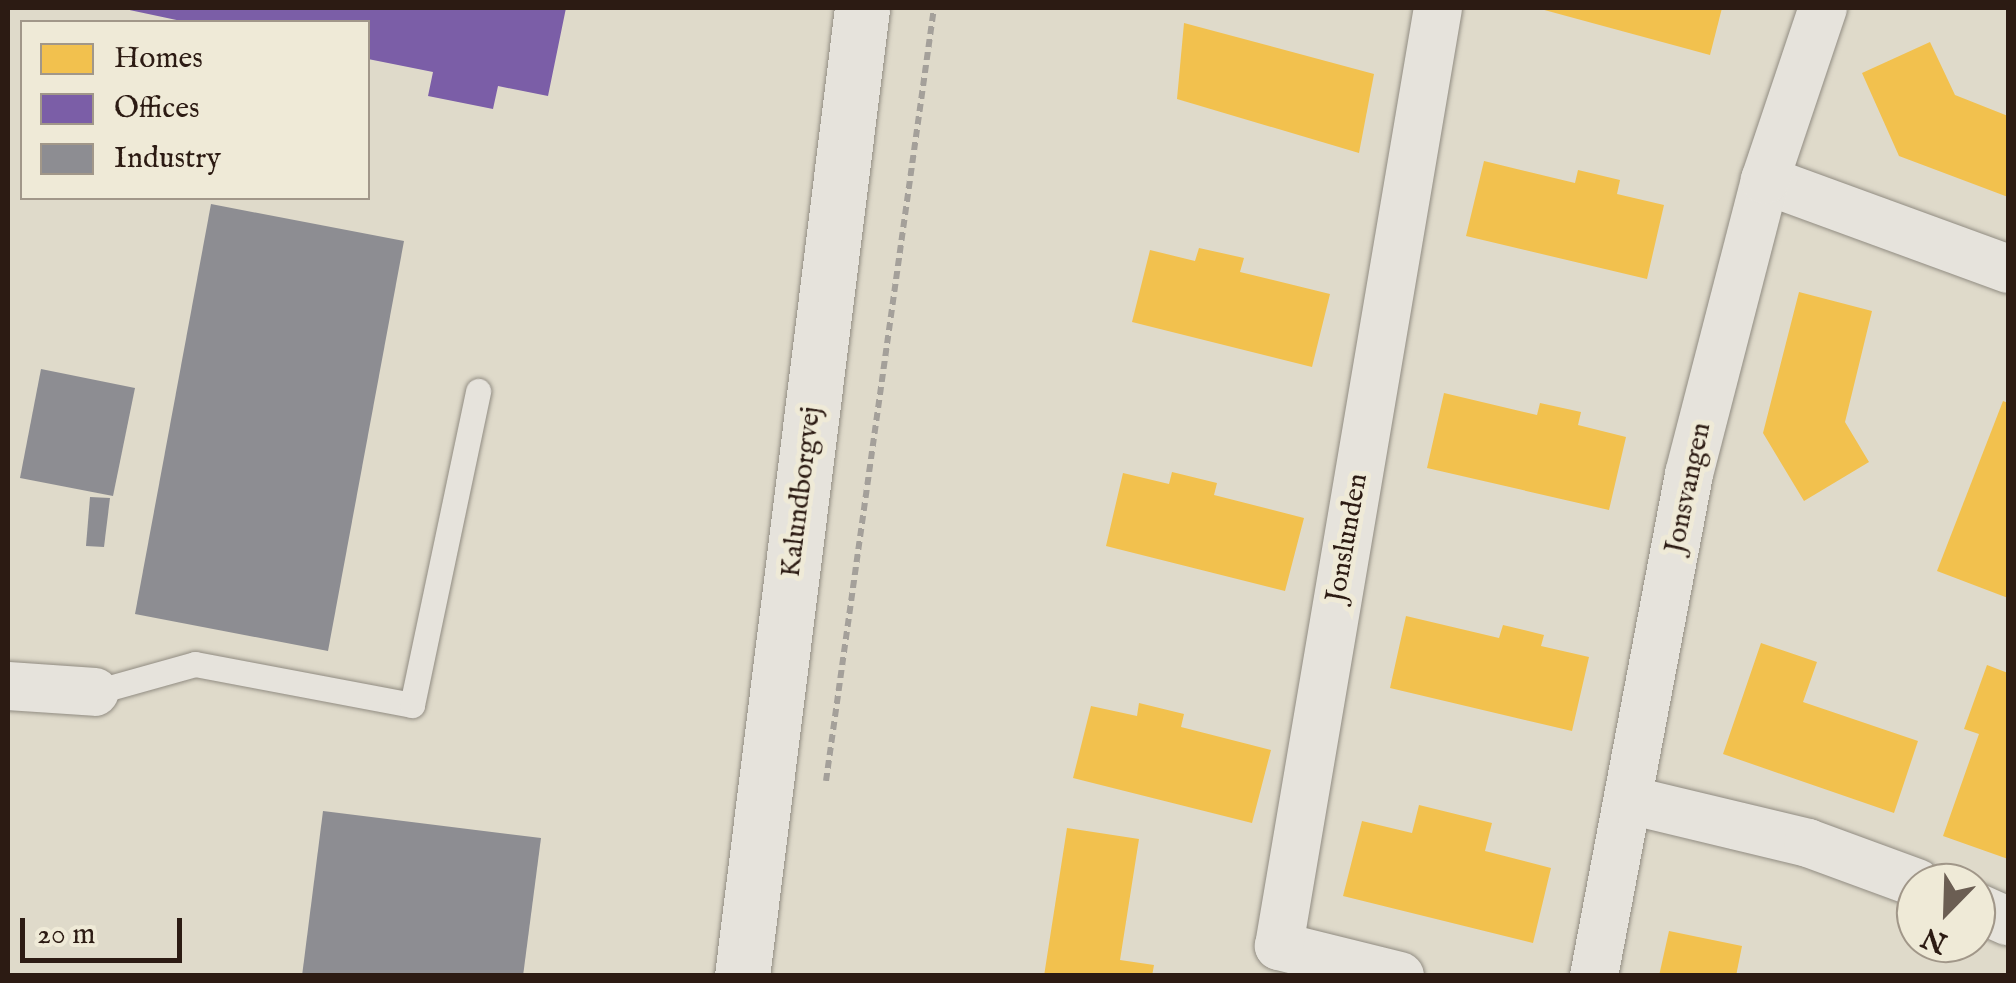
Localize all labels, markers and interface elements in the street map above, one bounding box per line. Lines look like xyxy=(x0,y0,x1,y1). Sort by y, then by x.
legend xyxy=(20,20,370,200)
text: Homes xyxy=(114,40,203,78)
text: Offices xyxy=(114,90,200,128)
text: Industry xyxy=(114,140,221,178)
street label: Kalundborgvej xyxy=(775,405,829,579)
street label: Jonsvangen xyxy=(1659,420,1719,556)
street label: Jonslunden xyxy=(1320,471,1376,605)
north arrow xyxy=(1896,863,1996,963)
scale bar xyxy=(25,898,188,960)
text: 20 m xyxy=(37,916,96,954)
text: N xyxy=(1917,918,1953,960)

